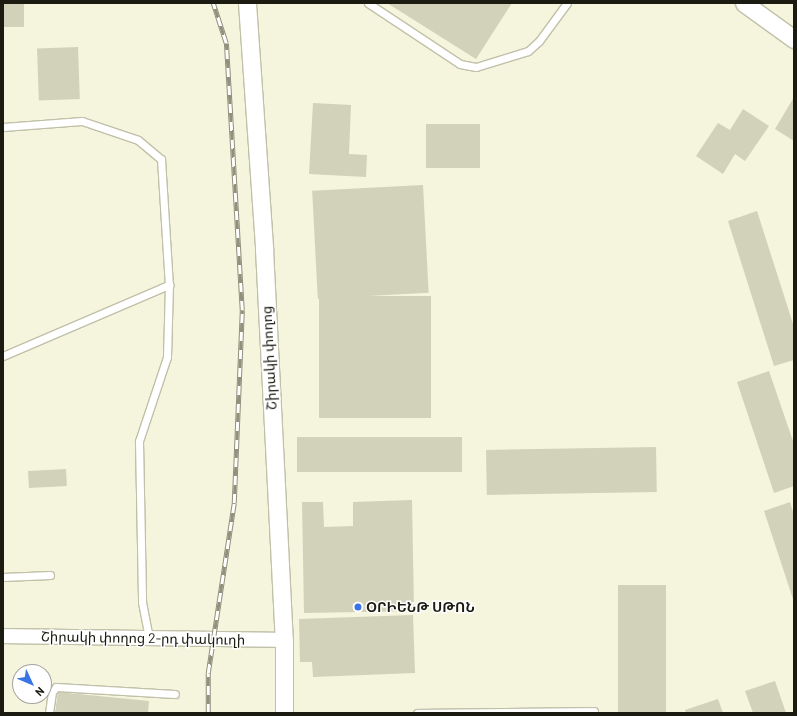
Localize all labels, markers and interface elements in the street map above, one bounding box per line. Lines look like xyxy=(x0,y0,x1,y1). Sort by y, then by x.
street label: Շիրակի փողոց xyxy=(258,305,280,411)
place label: ՕՐԻԵՆԹ ՍԹՈՆ xyxy=(366,599,475,615)
marker: ՕՐԻԵՆԹ ՍԹՈՆ xyxy=(353,602,363,612)
street label: Շիրակի փողոց 2-րդ փակուղի xyxy=(41,628,245,648)
north arrow xyxy=(12,664,52,704)
text: N xyxy=(33,685,47,699)

